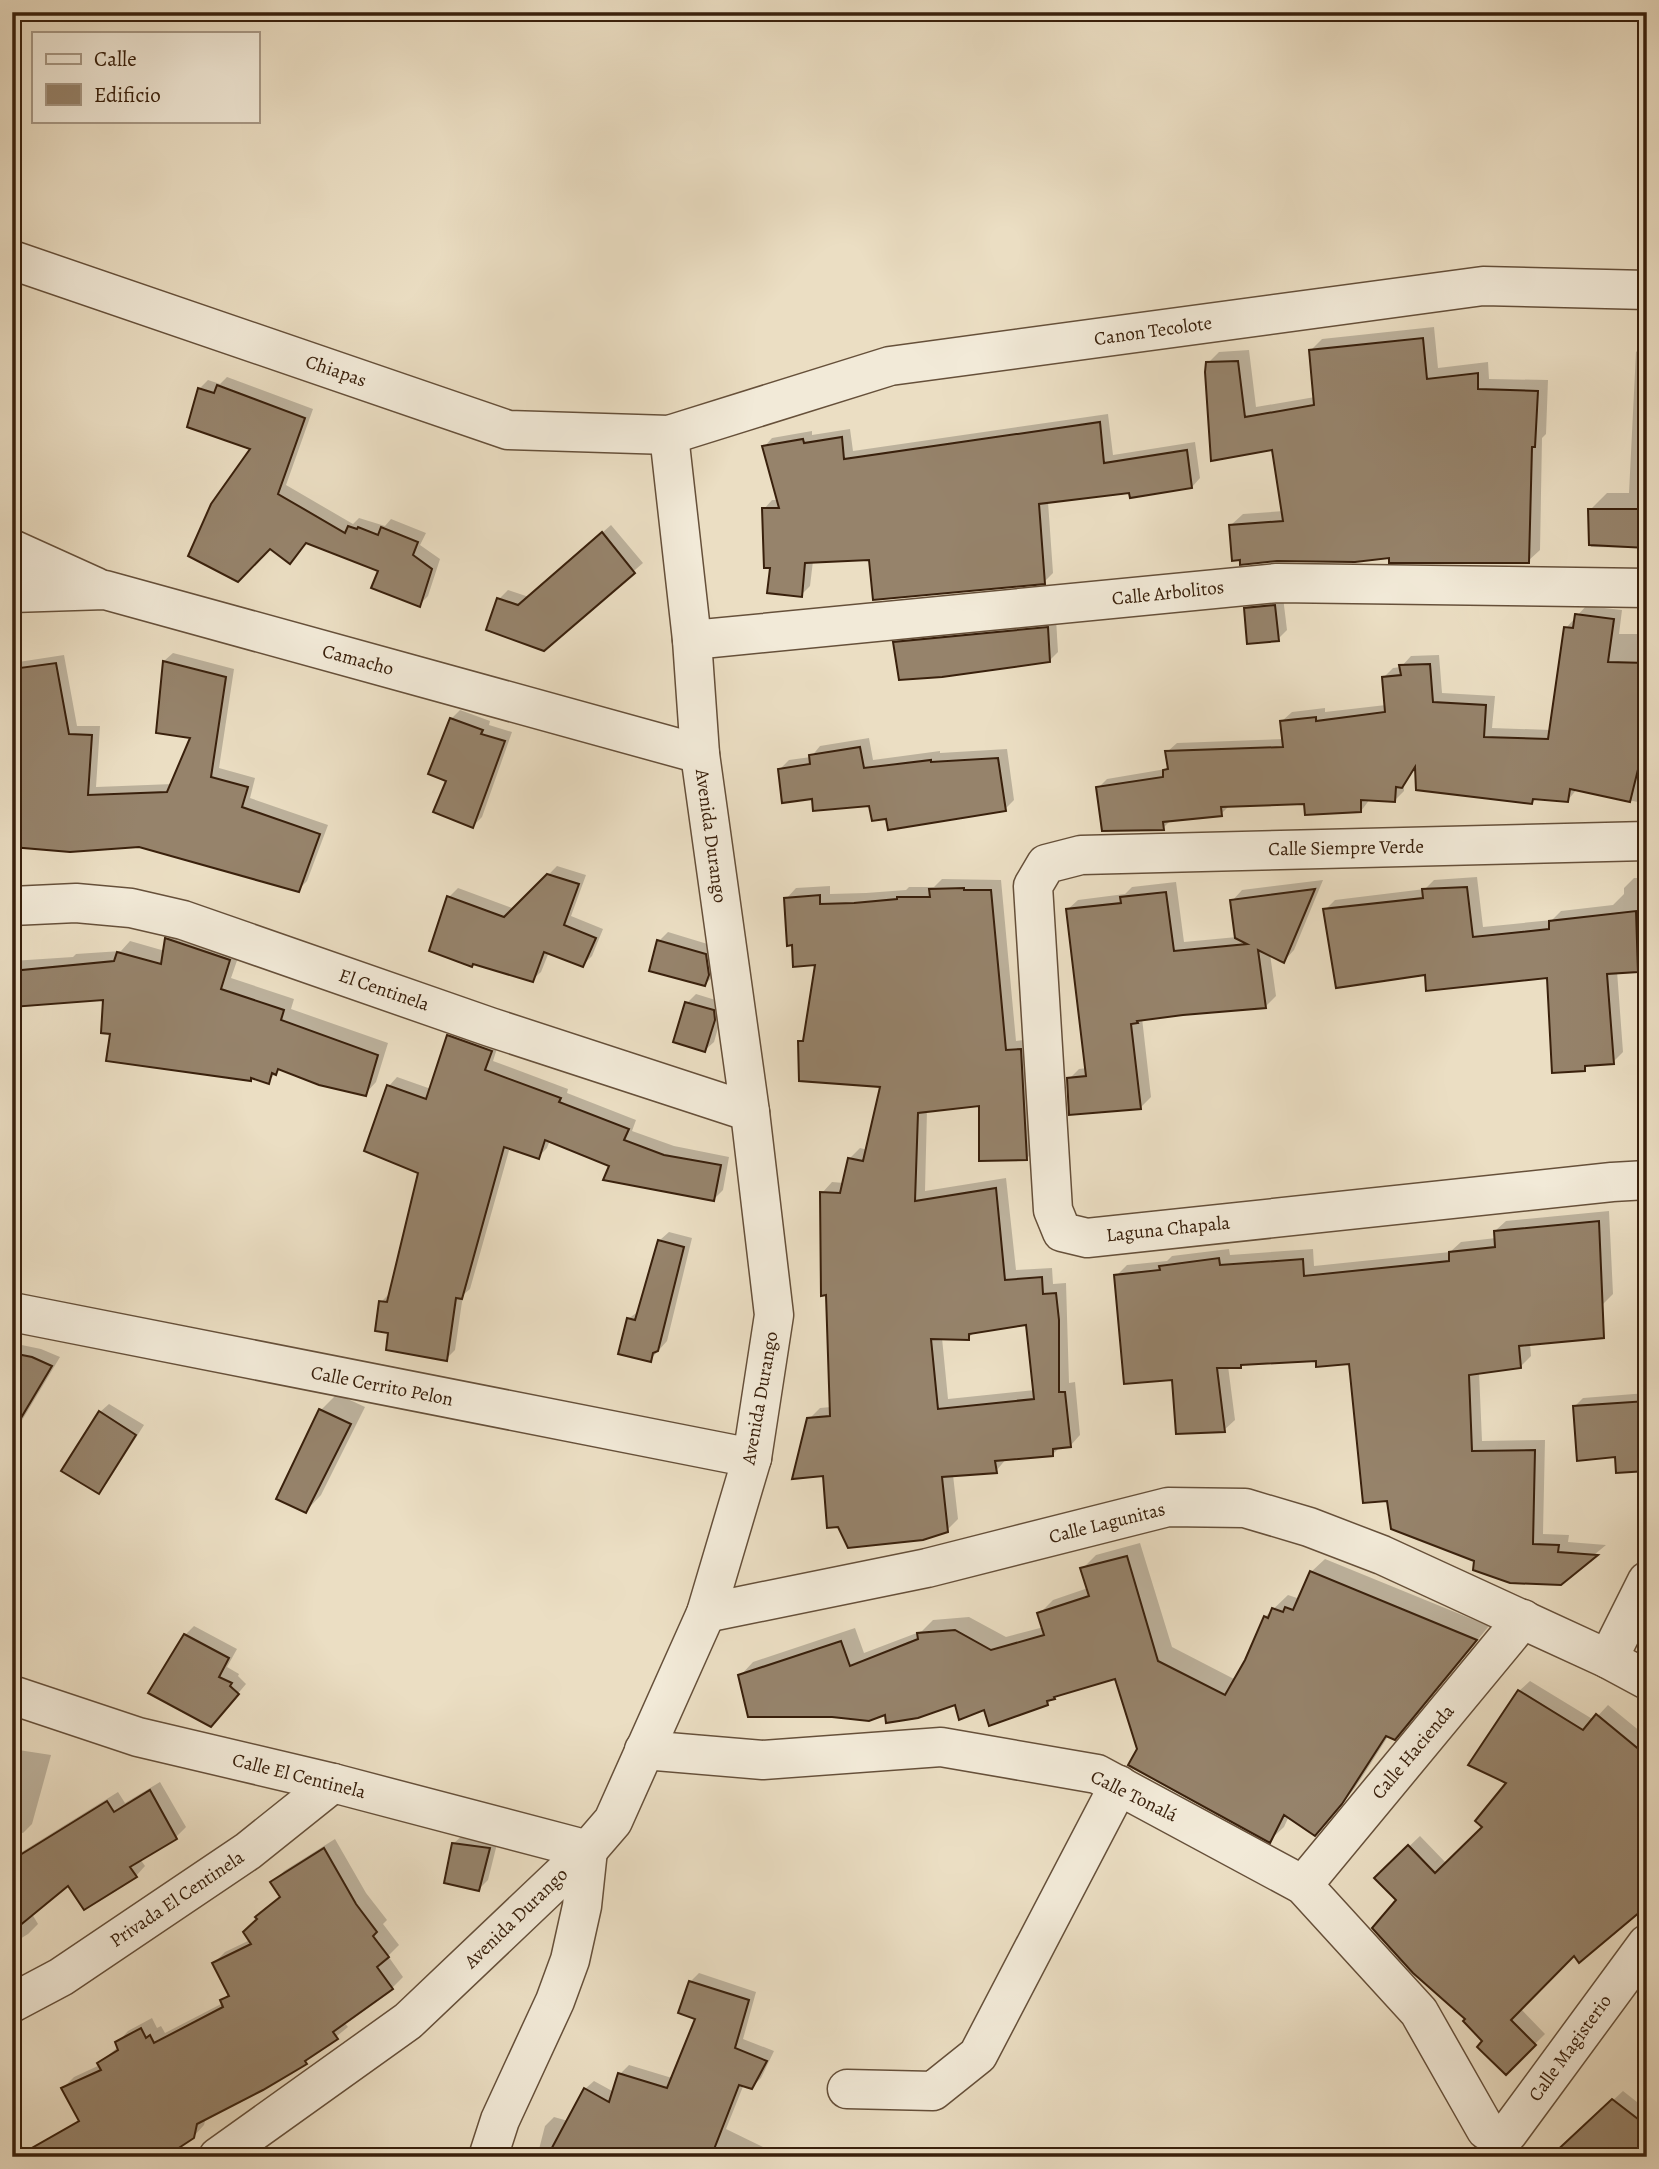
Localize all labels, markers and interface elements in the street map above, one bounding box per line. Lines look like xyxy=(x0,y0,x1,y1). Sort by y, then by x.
legend xyxy=(32,32,259,122)
text: Calle xyxy=(94,45,137,73)
text: Edificio xyxy=(94,81,161,109)
street label: Canon Tecolote xyxy=(1092,310,1214,352)
street label: Chiapas xyxy=(302,348,370,394)
street label: Calle Arbolitos xyxy=(1111,574,1225,612)
street label: Camacho xyxy=(319,638,397,682)
street label: Avenida Durango xyxy=(689,766,733,905)
street label: Calle Siempre Verde xyxy=(1268,834,1424,862)
street label: El Centinela xyxy=(335,962,433,1018)
street label: Laguna Chapala xyxy=(1105,1210,1231,1248)
street label: Avenida Durango xyxy=(735,1329,785,1468)
street label: Calle Cerrito Pelon xyxy=(309,1359,455,1413)
street label: Calle Lagunitas xyxy=(1046,1496,1168,1550)
street label: Calle Hacienda xyxy=(1366,1699,1460,1805)
street label: Calle El Centinela xyxy=(230,1747,368,1805)
street label: Calle Tonalá xyxy=(1086,1764,1182,1828)
street label: Privada El Centinela xyxy=(105,1844,249,1954)
street label: Avenida Durango xyxy=(458,1862,574,1975)
street label: Calle Magisterio xyxy=(1522,1989,1618,2107)

